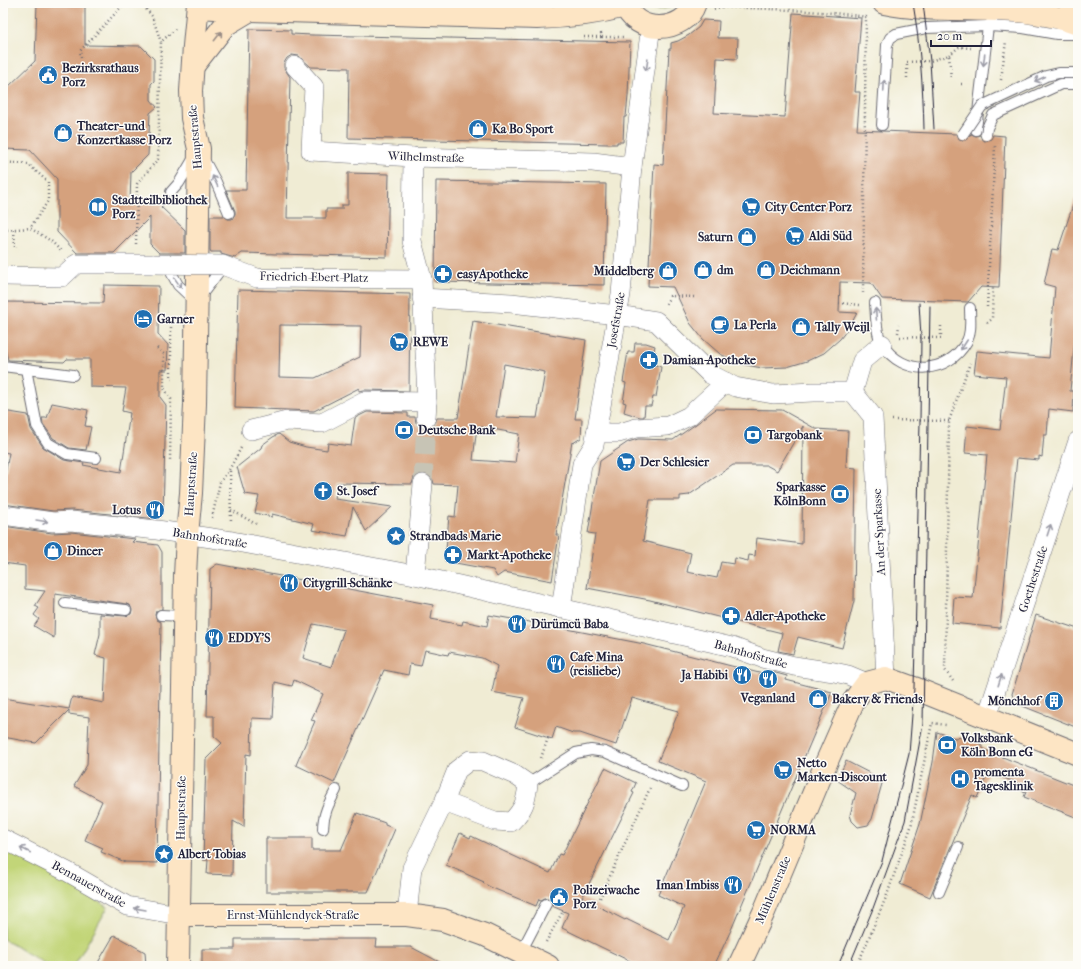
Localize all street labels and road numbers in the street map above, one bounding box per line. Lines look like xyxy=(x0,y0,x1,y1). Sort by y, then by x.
street label: Hauptstraße xyxy=(185,104,205,170)
street label: Wilhelmstraße xyxy=(387,149,464,165)
street label: Friedrich-Ebert-Platz xyxy=(259,269,369,285)
street label: Josefstraße xyxy=(604,291,628,350)
street label: Hauptstraße xyxy=(182,451,200,517)
street label: An der Sparkasse xyxy=(870,488,888,577)
street label: Bahnhofstraße xyxy=(172,525,248,551)
street label: Goethestraße xyxy=(1016,544,1050,614)
street label: Bahnhofstraße xyxy=(713,637,789,671)
street label: Hauptstraße xyxy=(173,776,189,840)
street label: Mühlenstraße xyxy=(752,854,794,926)
street label: Bennauerstraße xyxy=(49,858,129,910)
street label: Ernst-Mühlendyck-Straße xyxy=(227,908,359,922)

